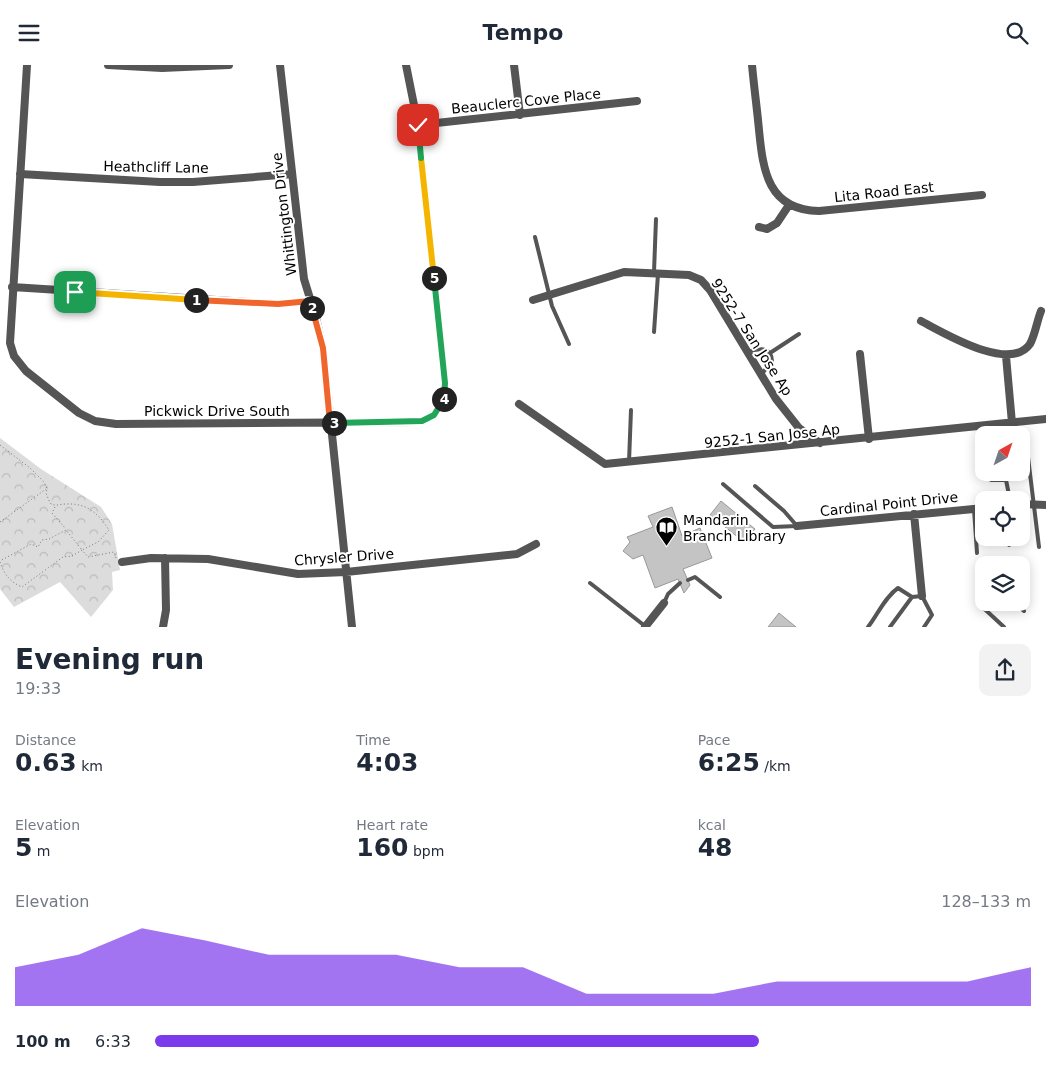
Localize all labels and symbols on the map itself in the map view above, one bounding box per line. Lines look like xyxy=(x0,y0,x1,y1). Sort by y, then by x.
street label: Beauclerc Cove Place xyxy=(450,85,602,117)
pin xyxy=(397,104,439,146)
street label: Whittington Drive xyxy=(269,152,299,276)
street label: Heathcliff Lane xyxy=(103,158,209,176)
street label: Lita Road East xyxy=(833,179,935,205)
pin: 5 xyxy=(422,265,446,291)
pin xyxy=(54,271,96,313)
street label: 9252-7 San Jose Ap xyxy=(708,275,796,399)
pin: 1 xyxy=(184,287,208,313)
pin: 2 xyxy=(300,295,324,321)
pin: 4 xyxy=(432,387,456,411)
street label: Pickwick Drive South xyxy=(144,403,290,419)
pin: 3 xyxy=(322,411,346,435)
street label: 9252-1 San Jose Ap xyxy=(703,421,841,451)
north arrow xyxy=(975,426,1030,481)
street label: Cardinal Point Drive xyxy=(819,489,959,519)
place label: Mandarin Branch Library xyxy=(683,512,786,544)
library icon: Mandarin Branch Library xyxy=(655,516,679,547)
street label: Chrysler Drive xyxy=(294,546,394,568)

